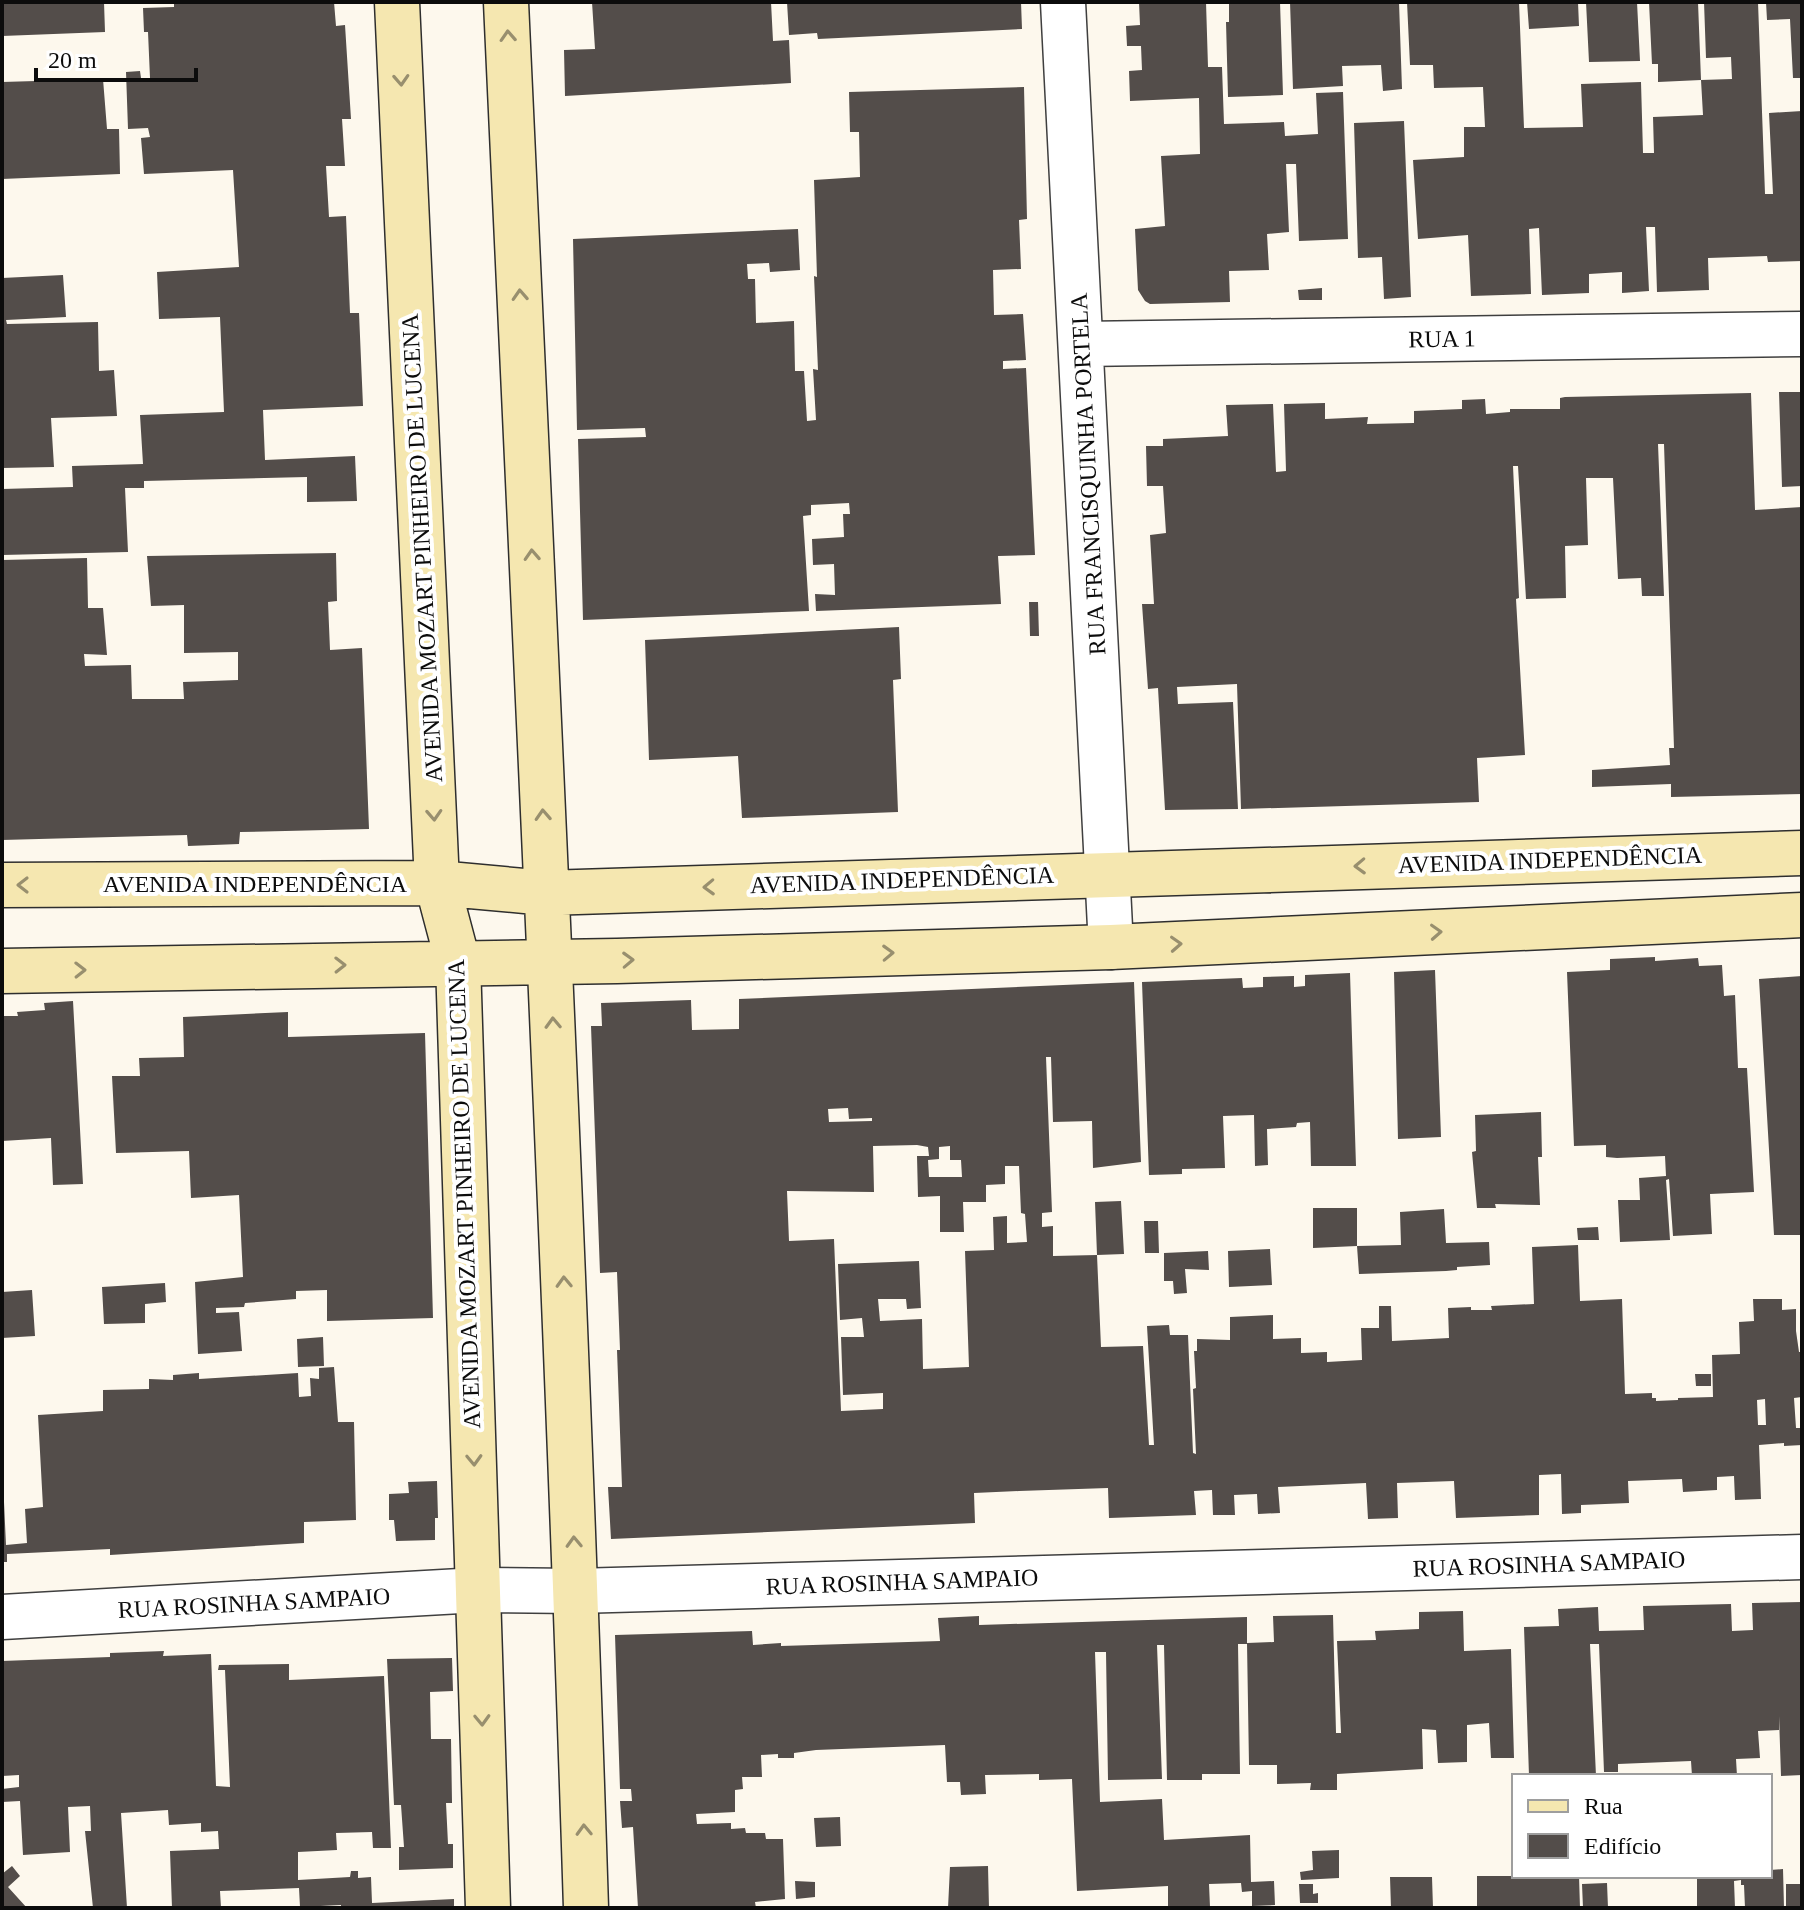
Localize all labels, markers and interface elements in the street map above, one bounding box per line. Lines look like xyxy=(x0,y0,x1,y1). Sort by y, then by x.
one-way arrow xyxy=(499,29,516,42)
scale bar xyxy=(36,32,196,82)
text: 20 m xyxy=(48,47,97,73)
one-way arrow xyxy=(392,74,409,87)
one-way arrow xyxy=(511,288,528,301)
street label: RUA FRANCISQUINHA PORTELA xyxy=(1065,292,1110,656)
street label: AVENIDA MOZART PINHEIRO DE LUCENA xyxy=(397,312,447,783)
street label: RUA 1 xyxy=(1408,325,1476,353)
one-way arrow xyxy=(523,548,540,561)
one-way arrow xyxy=(535,808,552,821)
one-way arrow xyxy=(426,809,443,822)
street label: AVENIDA INDEPENDÊNCIA xyxy=(1398,842,1703,878)
one-way arrow xyxy=(1353,857,1366,874)
street label: AVENIDA INDEPENDÊNCIA xyxy=(750,862,1055,898)
street label: AVENIDA INDEPENDÊNCIA xyxy=(103,871,408,897)
one-way arrow xyxy=(16,876,29,894)
one-way arrow xyxy=(702,879,715,896)
one-way arrow xyxy=(1430,924,1443,941)
one-way arrow xyxy=(1170,936,1183,953)
one-way arrow xyxy=(882,945,895,962)
one-way arrow xyxy=(622,952,635,969)
one-way arrow xyxy=(334,956,347,973)
street label: AVENIDA MOZART PINHEIRO DE LUCENA xyxy=(443,958,485,1429)
one-way arrow xyxy=(74,961,87,979)
one-way arrow xyxy=(544,1016,561,1029)
one-way arrow xyxy=(555,1275,572,1288)
one-way arrow xyxy=(466,1454,483,1467)
one-way arrow xyxy=(566,1535,583,1548)
street label: RUA ROSINHA SAMPAIO xyxy=(1412,1546,1686,1582)
street label: RUA ROSINHA SAMPAIO xyxy=(765,1564,1039,1600)
street label: RUA ROSINHA SAMPAIO xyxy=(117,1583,391,1623)
one-way arrow xyxy=(474,1714,491,1727)
legend xyxy=(1512,1774,1772,1878)
text: Rua xyxy=(1584,1793,1623,1819)
one-way arrow xyxy=(575,1823,592,1836)
text: Edifício xyxy=(1584,1833,1661,1859)

